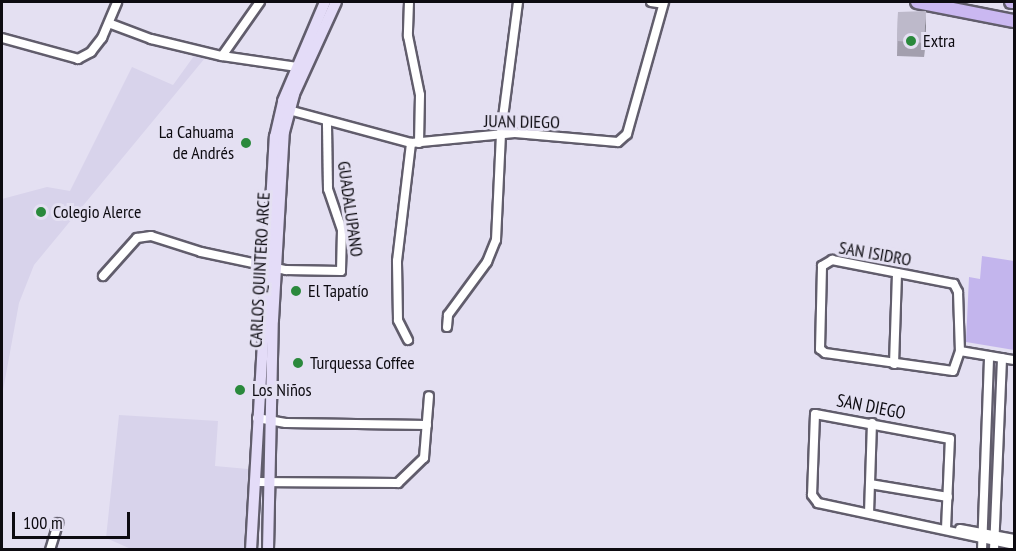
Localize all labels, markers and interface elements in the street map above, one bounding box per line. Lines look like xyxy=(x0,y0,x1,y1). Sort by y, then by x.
place label: Extra xyxy=(923,30,955,52)
marker: Extra xyxy=(904,34,918,48)
street label: JUAN DIEGO xyxy=(484,111,560,133)
place label: La Cahuama de Andrés xyxy=(159,122,234,164)
marker: La Cahuama de Andrés xyxy=(239,136,253,150)
street label: GUADALUPANO xyxy=(333,160,367,258)
street label: CARLOS QUINTERO ARCE xyxy=(245,191,275,349)
place label: Colegio Alerce xyxy=(53,201,142,223)
marker: Colegio Alerce xyxy=(34,205,48,219)
street label: SAN ISIDRO xyxy=(837,237,913,271)
place label: El Tapatío xyxy=(308,280,369,302)
marker: El Tapatío xyxy=(289,284,303,298)
place label: Turquessa Coffee xyxy=(310,352,415,374)
marker: Turquessa Coffee xyxy=(291,356,305,370)
place label: Los Niños xyxy=(252,379,312,401)
marker: Los Niños xyxy=(233,383,247,397)
street label: SAN DIEGO xyxy=(835,390,907,424)
scale bar xyxy=(15,500,134,538)
text: 100 m xyxy=(23,511,63,534)

